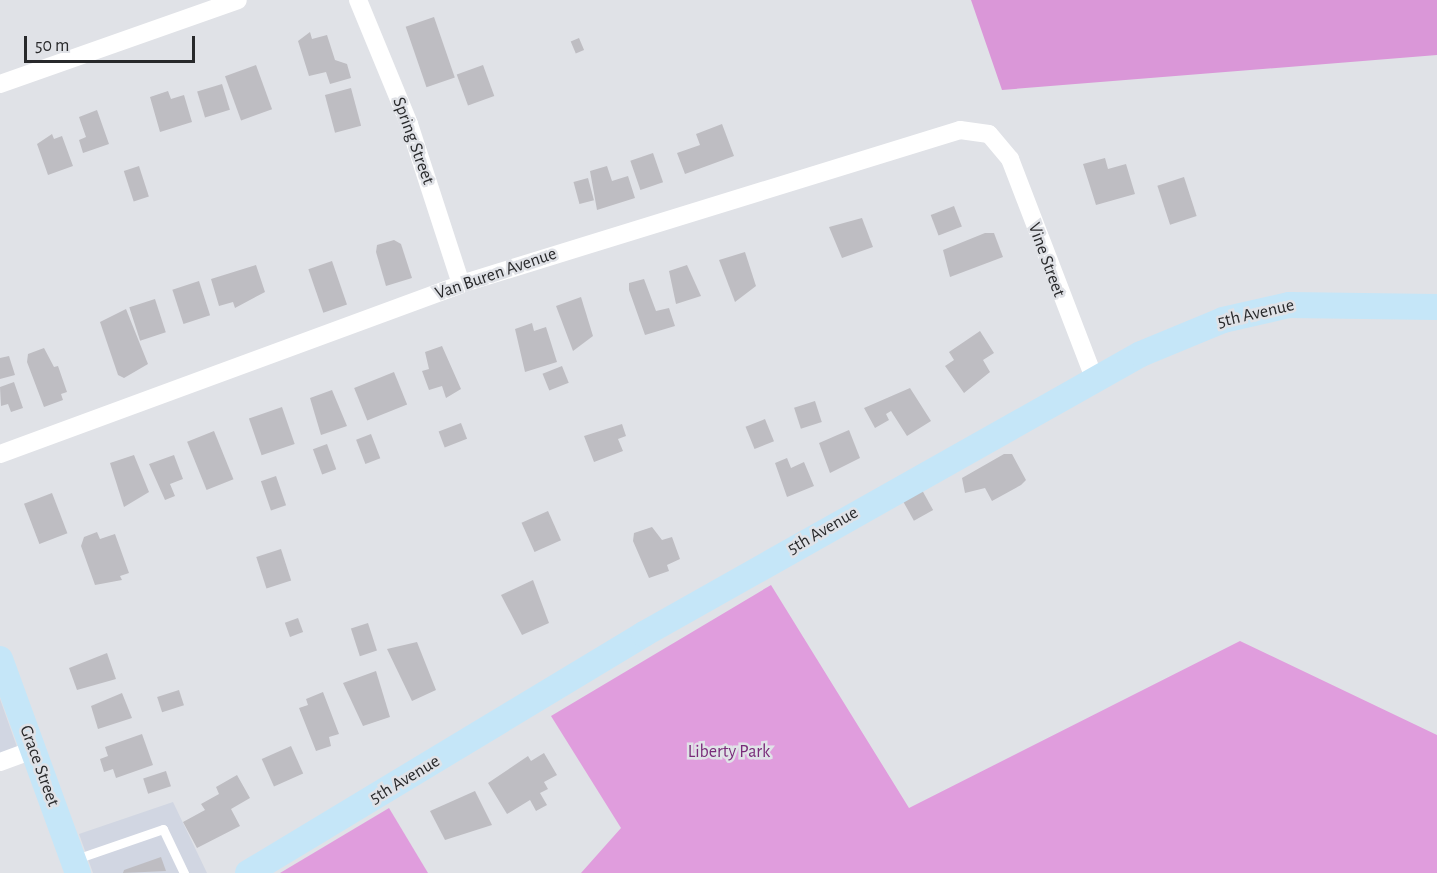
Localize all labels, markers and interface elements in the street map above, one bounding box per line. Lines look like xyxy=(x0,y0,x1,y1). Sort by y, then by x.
scale bar xyxy=(27,24,198,62)
text: 50 m xyxy=(35,37,69,55)
street label: Spring Street xyxy=(387,95,439,187)
street label: Vine Street xyxy=(1023,220,1069,300)
street label: Van Buren Avenue xyxy=(432,243,560,305)
street label: 5th Avenue xyxy=(1216,295,1296,333)
street label: 5th Avenue xyxy=(784,502,862,560)
street label: Grace Street xyxy=(14,722,64,810)
park label: Liberty Park xyxy=(688,741,770,763)
street label: 5th Avenue xyxy=(366,751,444,809)

